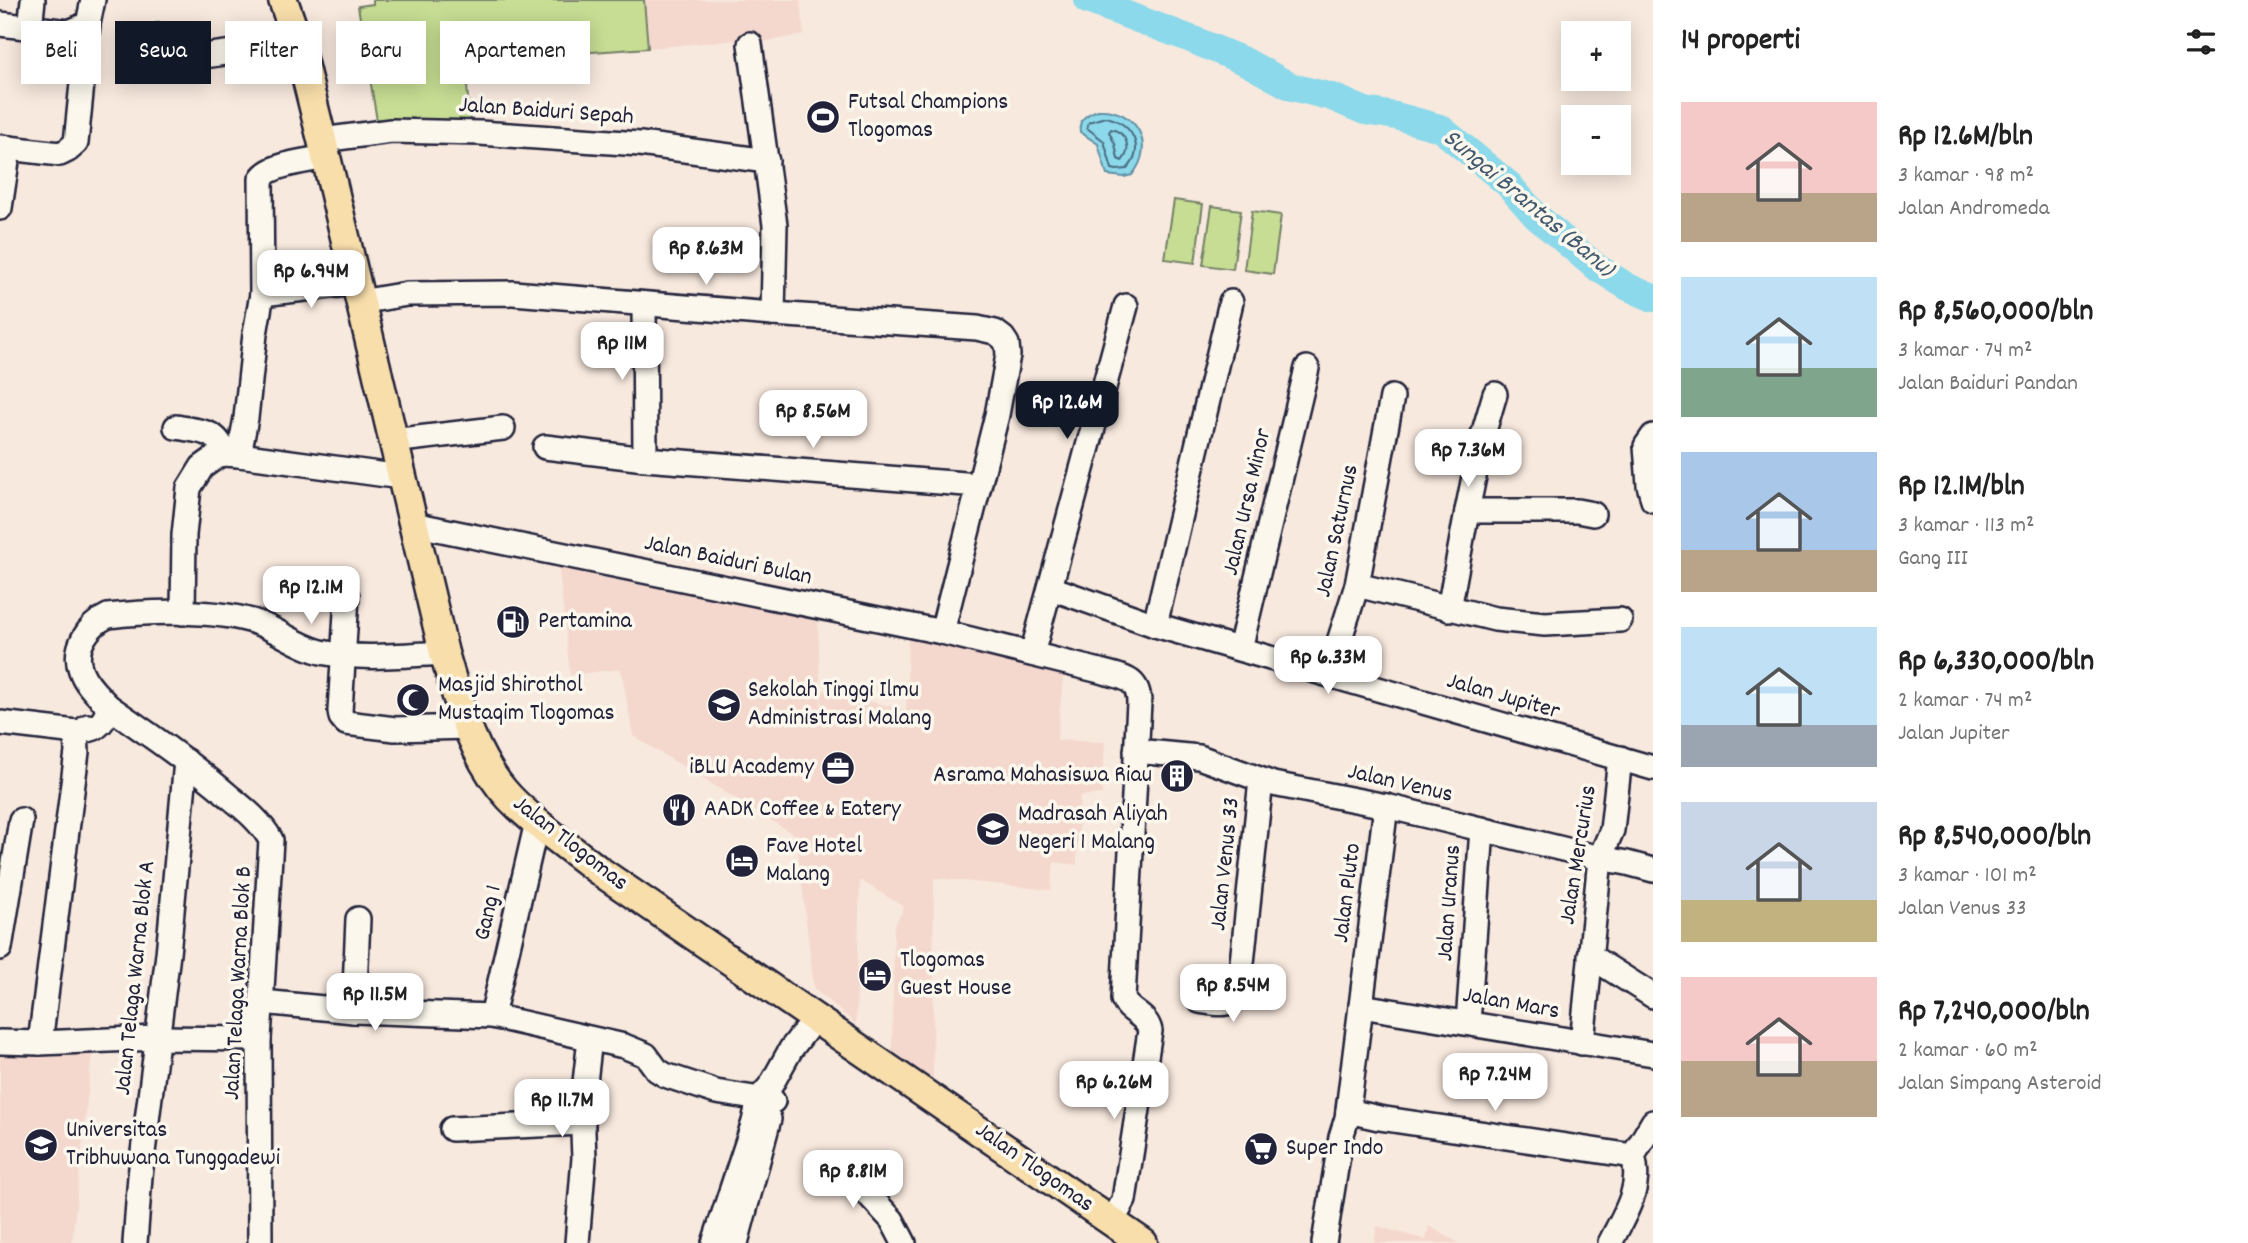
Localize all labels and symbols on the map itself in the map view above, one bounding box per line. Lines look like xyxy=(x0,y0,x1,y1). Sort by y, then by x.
place label: Futsal Champions Tlogomas xyxy=(848,86,1008,148)
street label: Jalan Baiduri Sepah xyxy=(457,89,635,135)
sports icon: Futsal Champions Tlogomas xyxy=(804,98,842,136)
water label: Sungai Brantas (Banu) xyxy=(1434,121,1623,288)
pin: Rp 8.63M xyxy=(634,228,778,287)
pin: Rp 6.94M xyxy=(239,250,383,310)
pin: Rp 11M xyxy=(565,322,679,382)
pin: Rp 12.6M xyxy=(995,382,1139,441)
pin: Rp 8.56M xyxy=(741,391,885,450)
street label: Jalan Ursa Minor xyxy=(1215,425,1281,579)
pin: Rp 7.36M xyxy=(1396,430,1540,489)
street label: Jalan Saturnus xyxy=(1307,461,1369,601)
street label: Jalan Baiduri Bulan xyxy=(641,527,815,595)
pin: Rp 12.1M xyxy=(239,566,383,626)
fuel station icon: Pertamina xyxy=(494,603,532,641)
place label: Pertamina xyxy=(538,605,632,639)
pin: Rp 6.33M xyxy=(1256,636,1400,696)
street label: Jalan Jupiter xyxy=(1442,665,1564,729)
place label: Masjid Shirothol Mustaqim Tlogomas xyxy=(438,669,615,731)
place label: Sekolah Tinggi Ilmu Administrasi Malang xyxy=(748,674,932,736)
mosque icon: Masjid Shirothol Mustaqim Tlogomas xyxy=(394,681,432,719)
school or university icon: Sekolah Tinggi Ilmu Administrasi Malang xyxy=(705,686,743,724)
office icon: iBLU Academy xyxy=(819,749,857,787)
place label: iBLU Academy xyxy=(689,751,815,785)
street label: Jalan Venus xyxy=(1344,755,1456,813)
building icon: Asrama Mahasiswa Riau xyxy=(1158,757,1196,795)
place label: Asrama Mahasiswa Riau xyxy=(933,759,1152,793)
street label: Jalan Mercurius xyxy=(1551,783,1607,927)
street label: Jalan Tlogomas xyxy=(505,788,635,900)
restaurant icon: AADK Coffee & Eatery xyxy=(660,791,698,829)
place label: AADK Coffee & Eatery xyxy=(704,793,902,827)
street label: Jalan Venus 33 xyxy=(1202,796,1250,932)
place label: Madrasah Aliyah Negeri 1 Malang xyxy=(1018,798,1168,860)
school or university icon: Madrasah Aliyah Negeri 1 Malang xyxy=(974,810,1012,848)
place label: Fave Hotel Malang xyxy=(766,830,862,892)
street label: Jalan Pluto xyxy=(1325,841,1371,945)
hotel icon: Fave Hotel Malang xyxy=(723,842,761,880)
street label: Jalan Uranus xyxy=(1429,844,1471,962)
street label: Jalan Telaga Warna Blok A xyxy=(107,859,165,1097)
street label: Jalan Telaga Warna Blok B xyxy=(216,865,262,1101)
street label: Gang 1 xyxy=(466,882,512,944)
place label: Tlogomas Guest House xyxy=(900,944,1011,1006)
hotel icon: Tlogomas Guest House xyxy=(856,956,894,994)
pin: Rp 8.54M xyxy=(1161,964,1305,1024)
pin: Rp 11.5M xyxy=(303,974,447,1033)
street label: Jalan Mars xyxy=(1460,979,1562,1029)
pin: Rp 7.24M xyxy=(1423,1054,1567,1113)
pin: Rp 6.26M xyxy=(1042,1062,1186,1121)
pin: Rp 11.7M xyxy=(490,1080,634,1139)
place label: Universitas Tribhuwana Tunggadewi xyxy=(66,1114,280,1176)
street label: Jalan Tlogomas xyxy=(967,1114,1101,1222)
school or university icon: Universitas Tribhuwana Tunggadewi xyxy=(22,1126,60,1164)
supermarket icon: Super Indo xyxy=(1242,1130,1280,1168)
place label: Super Indo xyxy=(1286,1132,1383,1166)
pin: Rp 8.81M xyxy=(781,1150,925,1210)

